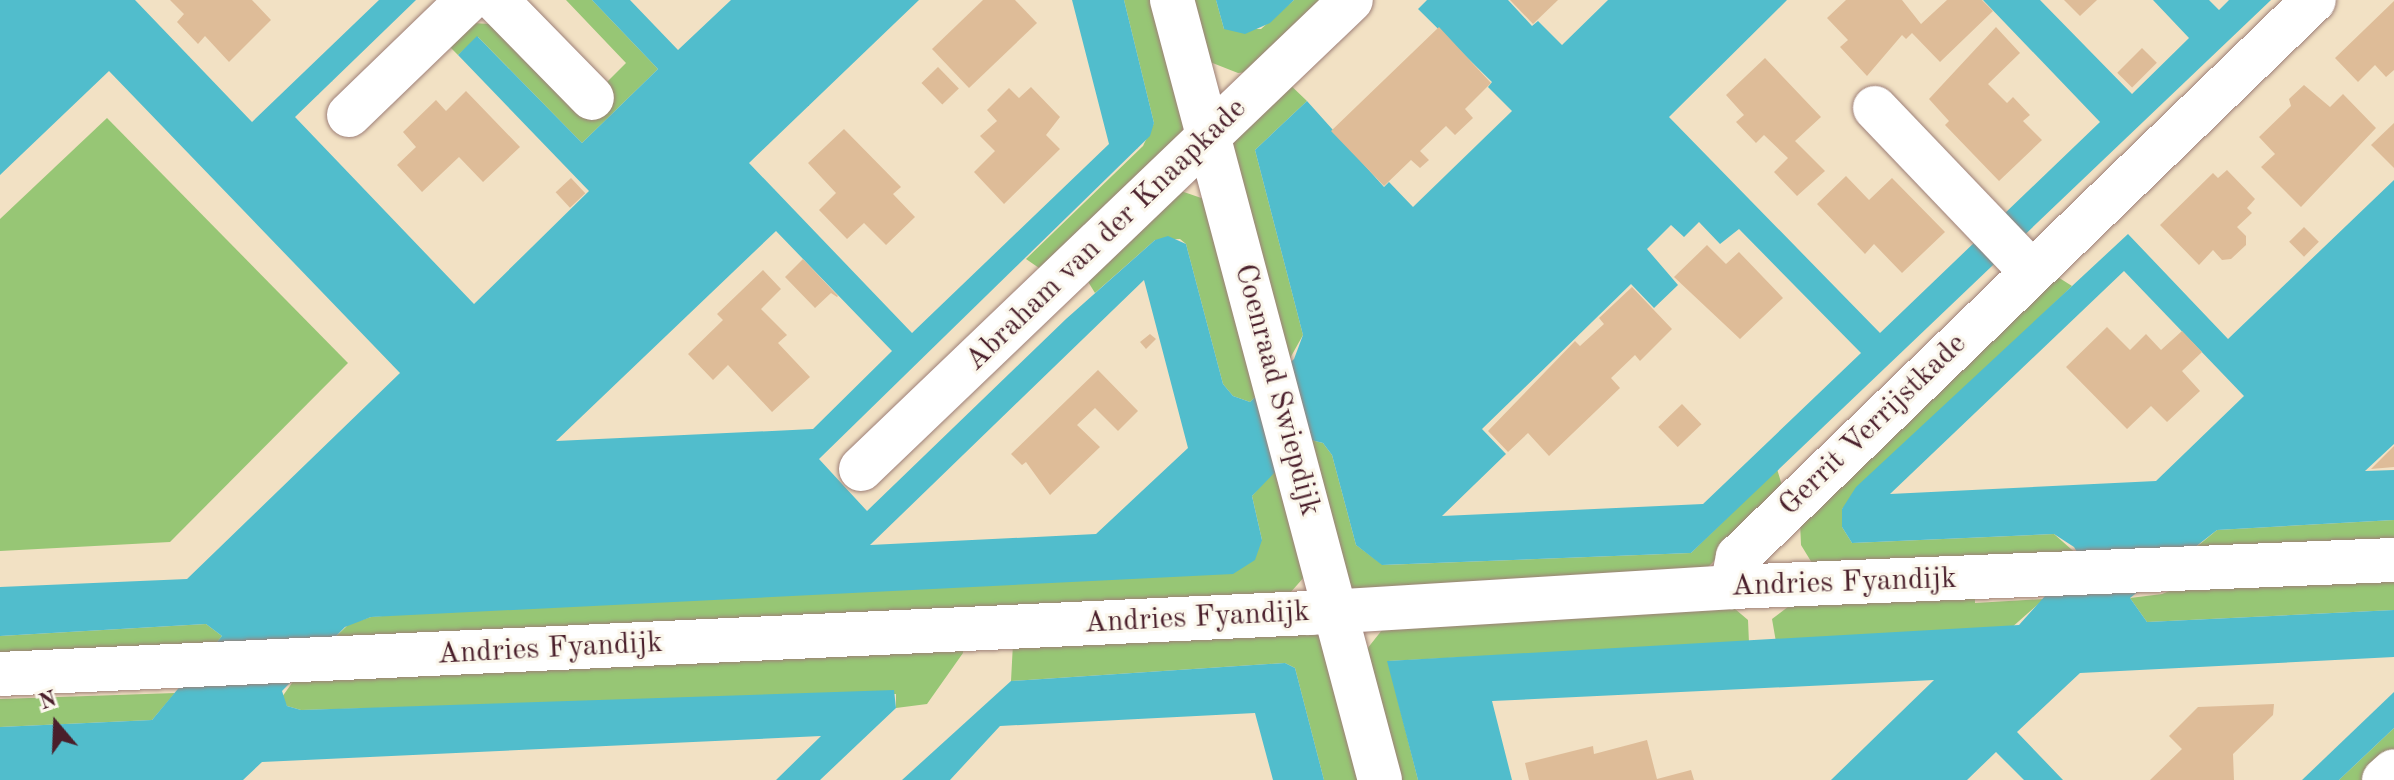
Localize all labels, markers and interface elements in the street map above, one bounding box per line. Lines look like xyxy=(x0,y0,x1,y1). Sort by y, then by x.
street label: Abraham van der Knaapkade xyxy=(958,91,1254,379)
street label: Coenraad Swiepdijk xyxy=(1226,260,1328,520)
street label: Gerrit Verrijstkade xyxy=(1772,326,1974,524)
street label: Andries Fyandijk xyxy=(1731,561,1957,605)
street label: Andries Fyandijk xyxy=(1083,594,1311,642)
street label: Andries Fyandijk xyxy=(436,625,664,673)
north arrow xyxy=(16,684,96,764)
text: N xyxy=(37,688,60,714)

